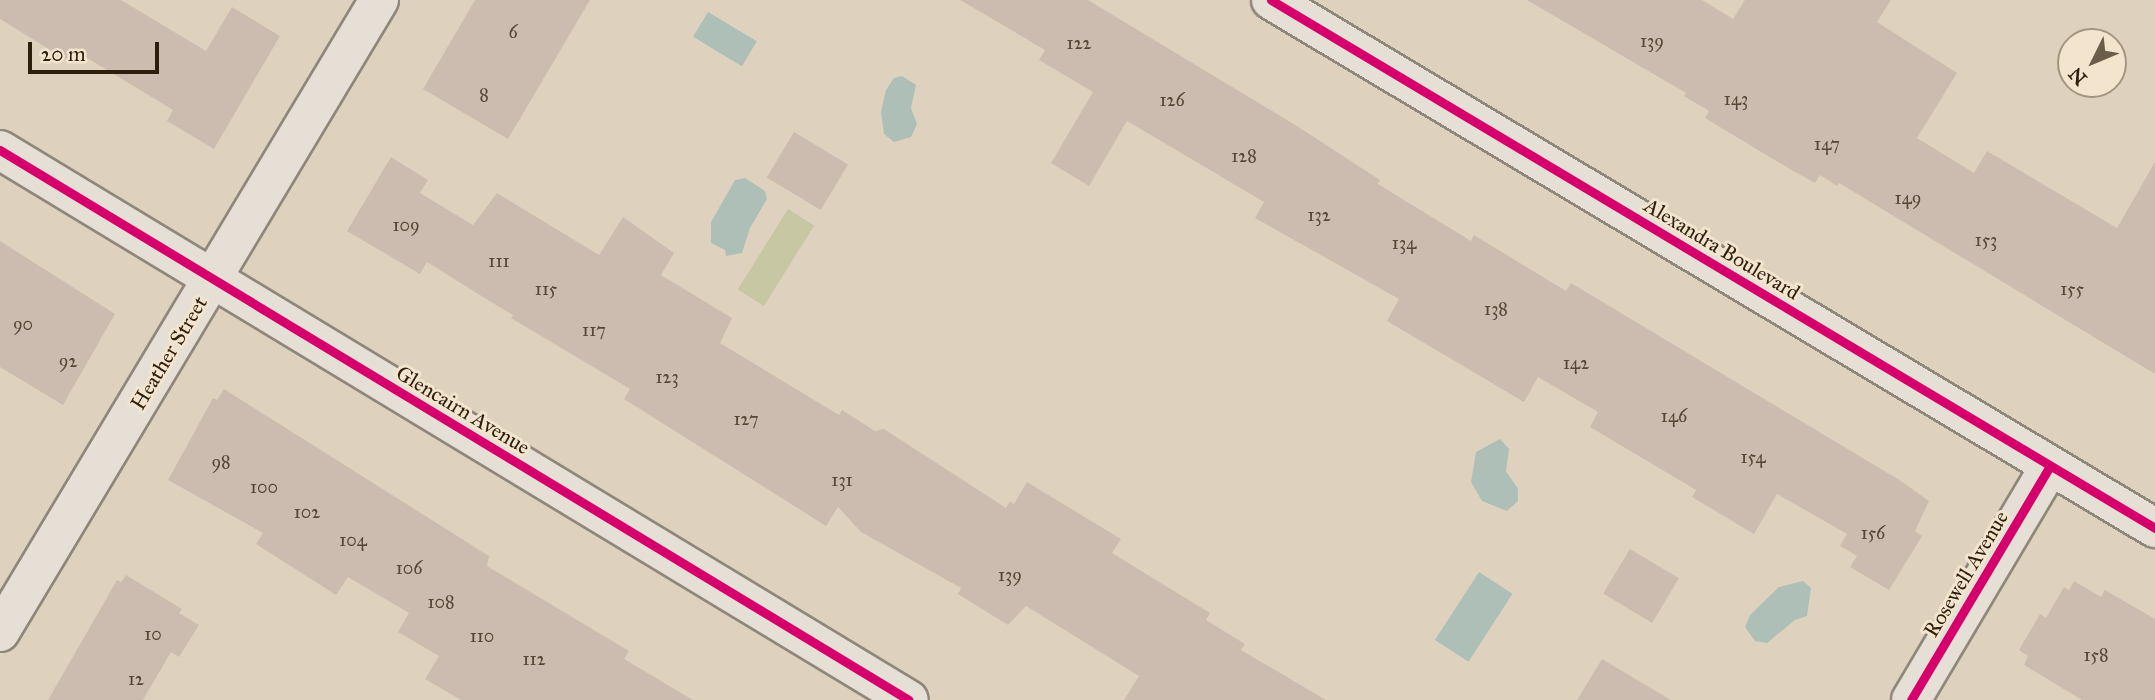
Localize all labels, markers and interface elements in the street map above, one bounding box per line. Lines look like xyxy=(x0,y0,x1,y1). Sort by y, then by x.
house number: 6 xyxy=(508,21,518,43)
scale bar xyxy=(32,28,163,72)
north arrow xyxy=(2057,28,2127,98)
house number: 139 xyxy=(1640,30,1664,52)
house number: 122 xyxy=(1067,32,1091,54)
text: 20 m xyxy=(41,41,86,67)
text: N xyxy=(2064,63,2092,90)
house number: 8 xyxy=(479,84,489,106)
house number: 143 xyxy=(1724,88,1748,110)
house number: 126 xyxy=(1159,89,1185,111)
house number: 147 xyxy=(1814,133,1840,155)
house number: 128 xyxy=(1231,145,1257,167)
house number: 149 xyxy=(1895,187,1921,209)
street label: Alexandra Boulevard xyxy=(1640,193,1804,305)
house number: 132 xyxy=(1307,204,1331,226)
house number: 109 xyxy=(392,214,420,236)
house number: 153 xyxy=(1975,229,1997,251)
house number: 134 xyxy=(1392,232,1416,254)
house number: 111 xyxy=(488,250,510,272)
house number: 115 xyxy=(535,278,557,300)
house number: 155 xyxy=(2060,278,2084,300)
street label: Heather Street xyxy=(125,292,213,414)
house number: 138 xyxy=(1484,298,1508,320)
house number: 90 xyxy=(13,313,33,335)
house number: 117 xyxy=(582,319,606,341)
house number: 92 xyxy=(59,350,77,372)
house number: 142 xyxy=(1563,352,1589,374)
street label: Glencairn Avenue xyxy=(392,360,534,460)
house number: 123 xyxy=(655,366,679,388)
house number: 146 xyxy=(1661,405,1687,427)
house number: 127 xyxy=(733,408,759,430)
house number: 154 xyxy=(1741,446,1765,468)
house number: 98 xyxy=(211,451,231,473)
house number: 131 xyxy=(831,469,853,491)
house number: 100 xyxy=(250,476,278,498)
house number: 102 xyxy=(294,501,320,523)
street label: Rosewell Avenue xyxy=(1918,506,2014,642)
house number: 156 xyxy=(1861,522,1885,544)
house number: 104 xyxy=(339,529,367,551)
house number: 106 xyxy=(396,557,422,579)
house number: 139 xyxy=(998,564,1022,586)
house number: 108 xyxy=(427,591,455,613)
house number: 10 xyxy=(144,623,162,645)
house number: 110 xyxy=(470,625,494,647)
house number: 158 xyxy=(2084,644,2108,666)
house number: 112 xyxy=(522,648,546,670)
house number: 12 xyxy=(128,668,144,690)

